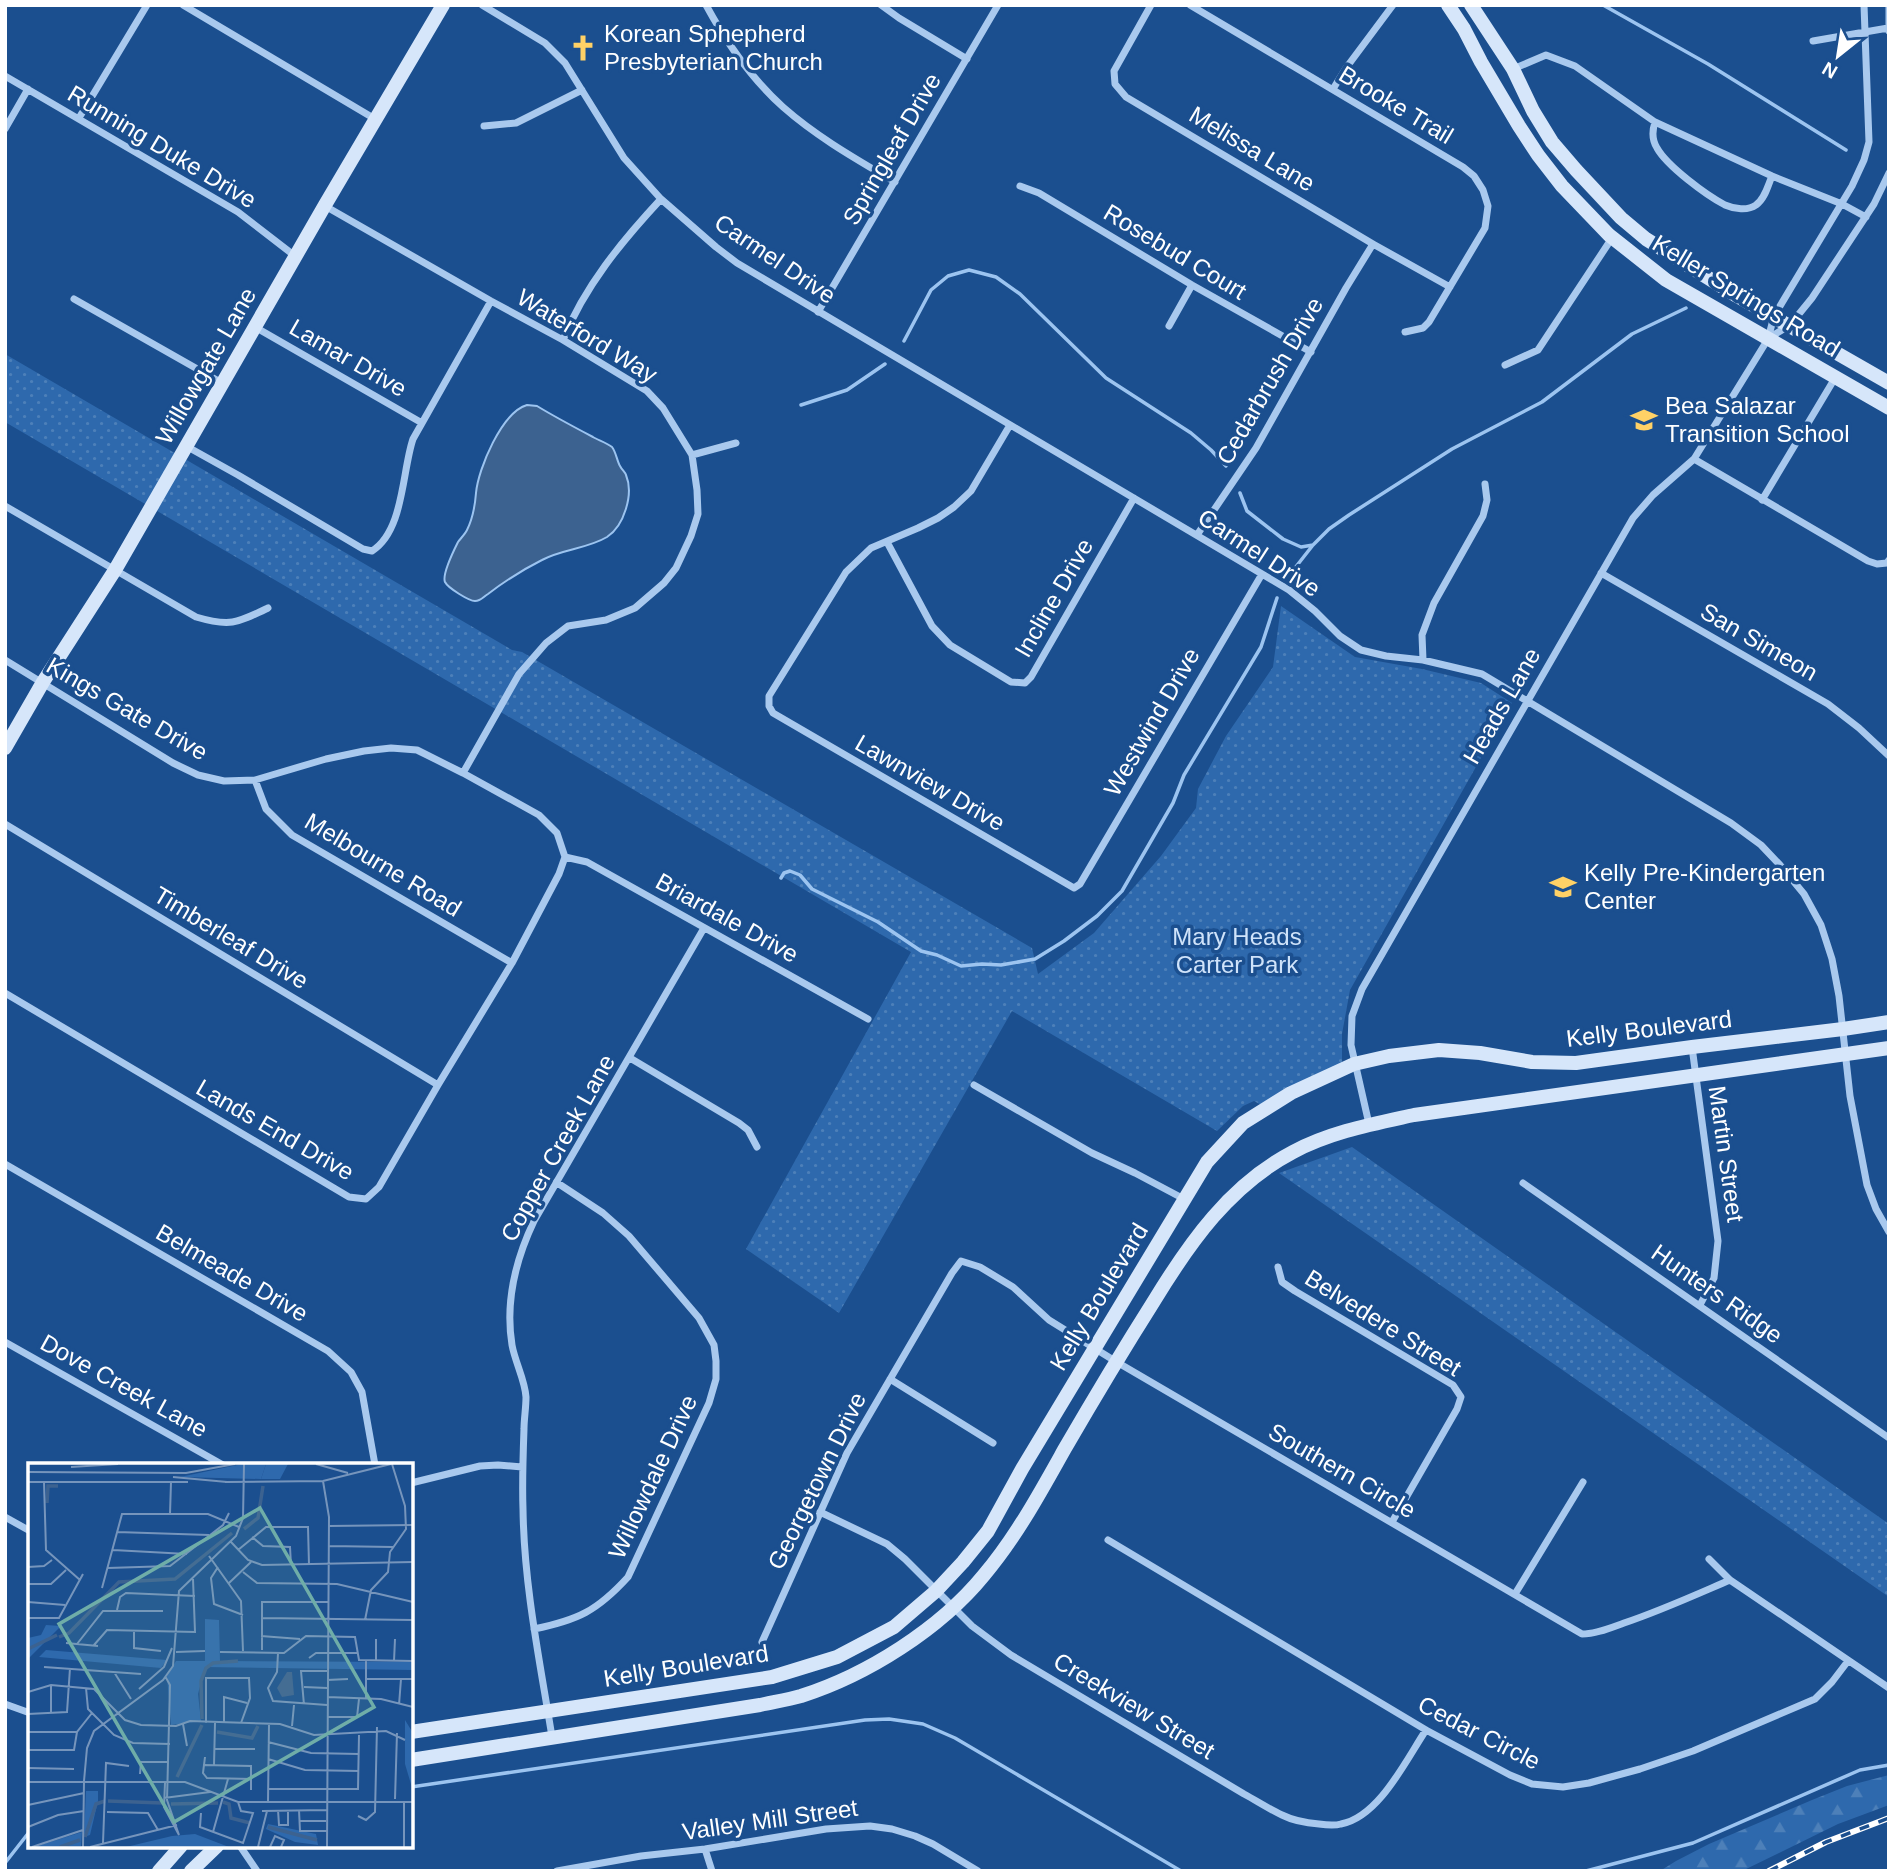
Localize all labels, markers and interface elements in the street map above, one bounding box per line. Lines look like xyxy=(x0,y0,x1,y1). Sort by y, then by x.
place label: Korean Sphepherd Presbyterian Church xyxy=(604,20,823,75)
north arrow xyxy=(1803,21,1873,91)
church icon: Korean Sphepherd Presbyterian Church xyxy=(568,33,598,63)
text: N xyxy=(1819,58,1841,83)
street label: Brooke Trail xyxy=(1334,60,1458,149)
street label: Springleaf Drive xyxy=(837,68,946,229)
street label: Running Duke Drive xyxy=(63,80,261,213)
street label: Melissa Lane xyxy=(1185,101,1320,197)
street label: Rosebud Court xyxy=(1099,198,1252,305)
street label: Carmel Drive xyxy=(710,208,841,309)
street label: Keller Springs Road xyxy=(1648,229,1845,362)
street label: Willowgate Lane xyxy=(150,283,261,449)
street label: Waterford Way xyxy=(512,283,662,388)
street label: Cedarbrush Drive xyxy=(1211,293,1328,469)
street label: Lamar Drive xyxy=(285,313,412,402)
place label: Bea Salazar Transition School xyxy=(1665,392,1850,447)
school or university icon: Bea Salazar Transition School xyxy=(1629,405,1659,435)
street label: Carmel Drive xyxy=(1193,503,1325,602)
street label: Incline Drive xyxy=(1009,534,1098,662)
street label: San Simeon xyxy=(1696,597,1823,686)
street label: Westwind Drive xyxy=(1098,643,1205,800)
street label: Heads Lane xyxy=(1458,643,1546,769)
street label: Kings Gate Drive xyxy=(42,652,213,766)
street label: Lawnview Drive xyxy=(851,729,1010,836)
street label: Melbourne Road xyxy=(300,807,466,922)
place label: Kelly Pre-Kindergarten Center xyxy=(1584,859,1825,914)
street label: Briardale Drive xyxy=(651,867,803,968)
school or university icon: Kelly Pre-Kindergarten Center xyxy=(1548,872,1578,902)
street label: Timberleaf Drive xyxy=(149,881,313,994)
park label: Mary Heads Carter Park xyxy=(1172,923,1302,978)
street label: Kelly Boulevard xyxy=(1565,1005,1733,1052)
street label: Copper Creek Lane xyxy=(495,1050,620,1246)
street label: Lands End Drive xyxy=(192,1074,359,1186)
street label: Martin Street xyxy=(1704,1084,1749,1224)
street label: Belmeade Drive xyxy=(152,1218,313,1327)
street label: Kelly Boulevard xyxy=(1044,1218,1153,1375)
street label: Hunters Ridge xyxy=(1647,1239,1788,1349)
street label: Belvedere Street xyxy=(1300,1264,1466,1382)
street label: Dove Creek Lane xyxy=(36,1328,212,1443)
street label: Georgetown Drive xyxy=(762,1388,871,1574)
street label: Willowdale Drive xyxy=(603,1391,702,1563)
street label: Southern Circle xyxy=(1264,1418,1421,1524)
inset map xyxy=(28,1463,413,1848)
street label: Kelly Boulevard xyxy=(601,1639,770,1692)
street label: Creekview Street xyxy=(1049,1647,1220,1764)
street label: Cedar Circle xyxy=(1414,1690,1545,1775)
street label: Valley Mill Street xyxy=(680,1794,860,1845)

